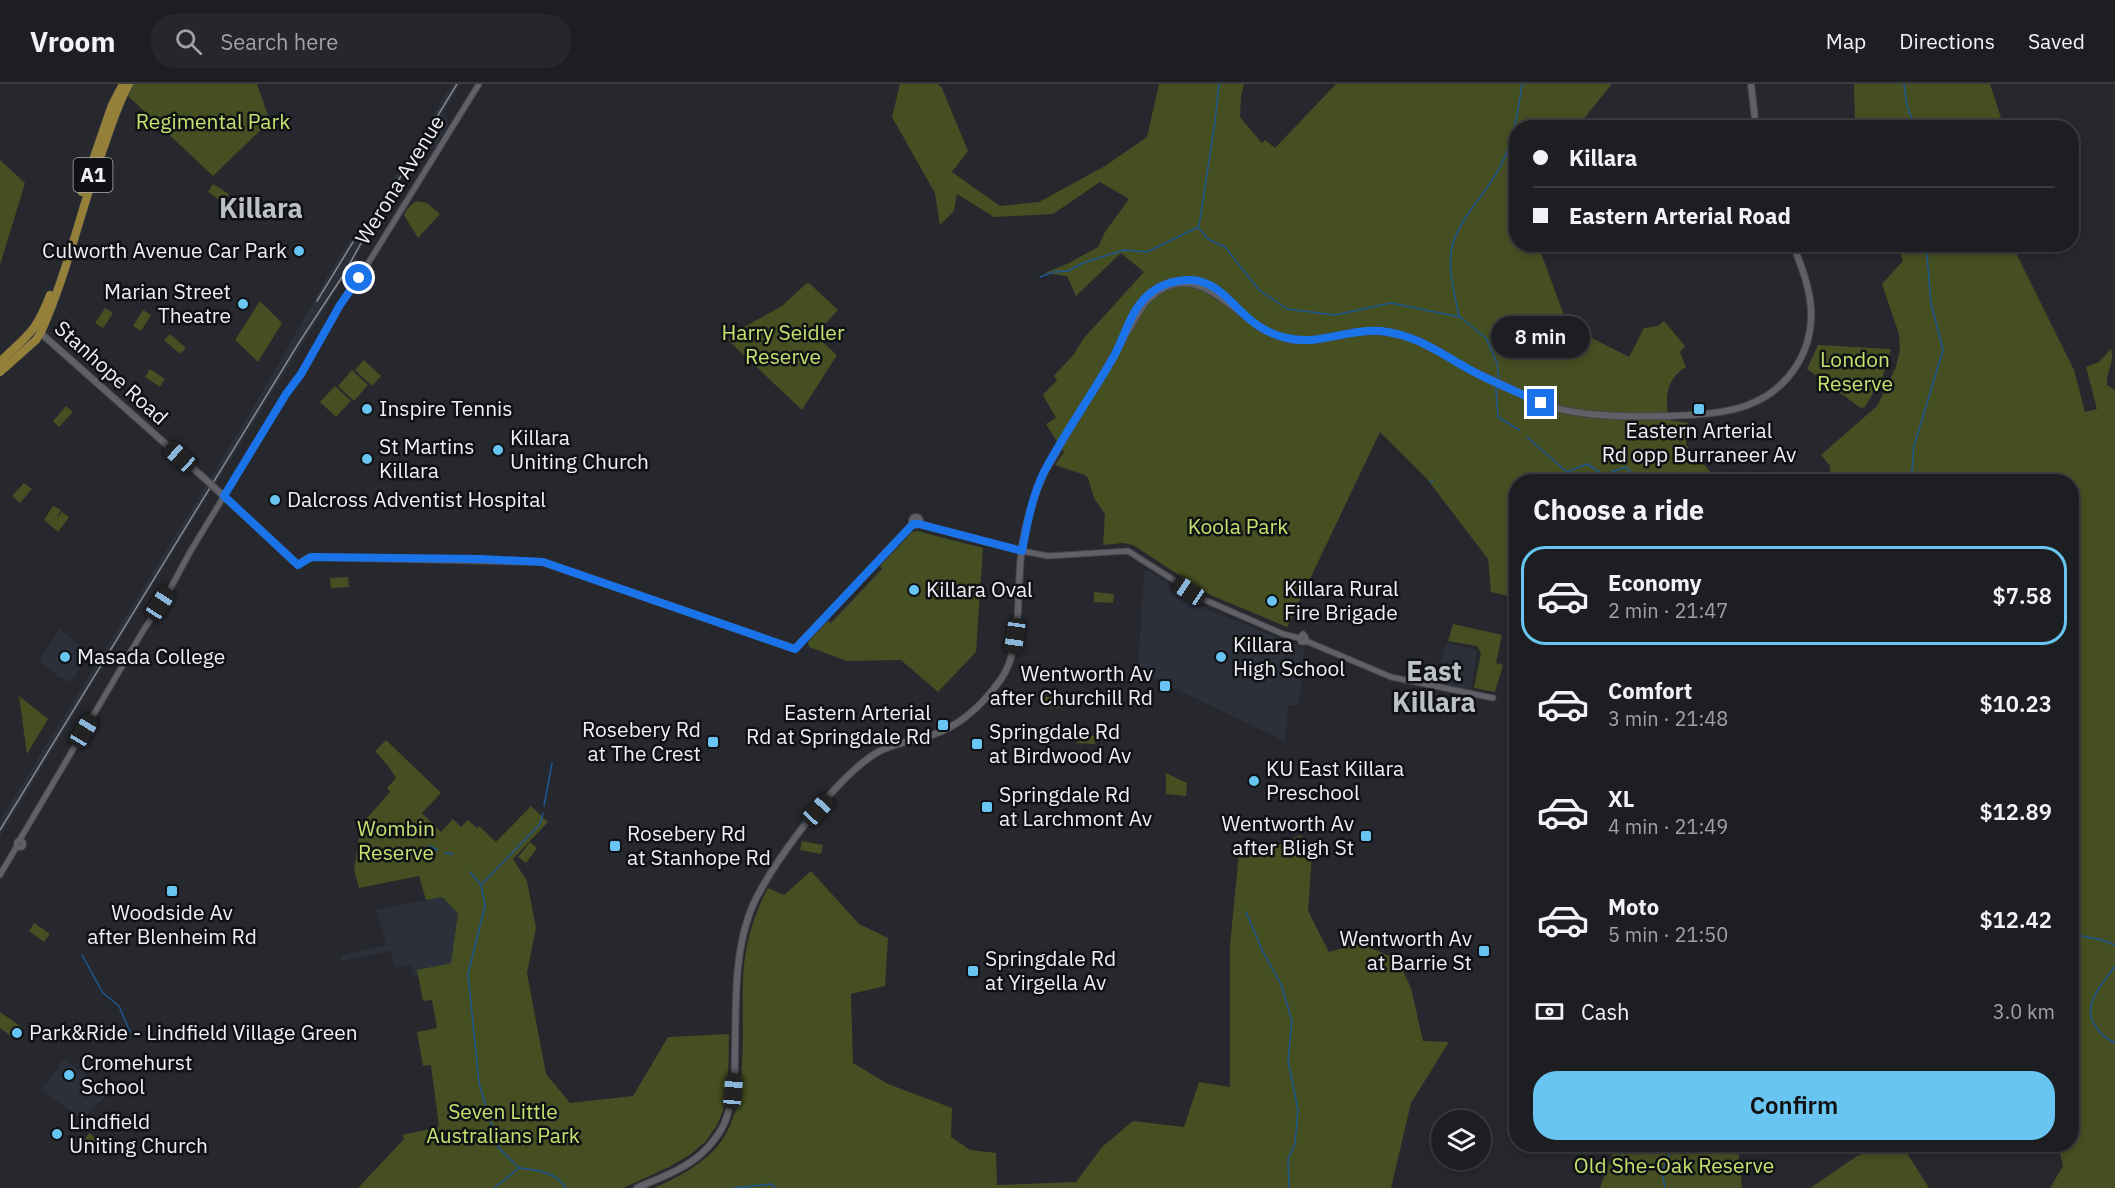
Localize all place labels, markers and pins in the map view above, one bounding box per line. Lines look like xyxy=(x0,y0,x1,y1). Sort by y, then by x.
place label: Culworth Avenue Car Park xyxy=(42,236,287,264)
marker: Culworth Avenue Car Park xyxy=(292,244,306,258)
place label: Marian Street Theatre xyxy=(104,277,231,329)
marker: Marian Street Theatre xyxy=(236,297,250,311)
place label: Inspire Tennis xyxy=(379,394,513,422)
marker: Inspire Tennis xyxy=(360,402,374,416)
marker: Eastern Arterial Rd opp Burraneer Av xyxy=(1692,402,1706,416)
place label: Eastern Arterial Rd opp Burraneer Av xyxy=(1602,416,1796,468)
place label: Killara Uniting Church xyxy=(510,423,649,475)
place label: St Martins Killara xyxy=(379,432,474,484)
marker: Killara Uniting Church xyxy=(491,443,505,457)
marker: St Martins Killara xyxy=(360,452,374,466)
place label: Dalcross Adventist Hospital xyxy=(287,485,546,513)
marker: Dalcross Adventist Hospital xyxy=(268,493,282,507)
place label: Killara Rural Fire Brigade xyxy=(1284,574,1399,626)
place label: Killara Oval xyxy=(926,575,1033,603)
marker: Killara Oval xyxy=(907,583,921,597)
marker: Killara Rural Fire Brigade xyxy=(1265,594,1279,608)
place label: Killara High School xyxy=(1233,630,1345,682)
place label: Masada College xyxy=(77,642,225,670)
marker: Masada College xyxy=(58,650,72,664)
marker: Killara High School xyxy=(1214,650,1228,664)
place label: Wentworth Av after Churchill Rd xyxy=(990,659,1153,711)
marker: Wentworth Av after Churchill Rd xyxy=(1158,679,1172,693)
place label: Eastern Arterial Rd at Springdale Rd xyxy=(746,698,931,750)
place label: Rosebery Rd at The Crest xyxy=(582,715,701,767)
place label: Springdale Rd at Birdwood Av xyxy=(989,717,1131,769)
marker: Eastern Arterial Rd at Springdale Rd xyxy=(936,718,950,732)
marker: Rosebery Rd at The Crest xyxy=(706,735,720,749)
marker: Springdale Rd at Birdwood Av xyxy=(970,737,984,751)
place label: KU East Killara Preschool xyxy=(1266,754,1404,806)
marker: KU East Killara Preschool xyxy=(1247,774,1261,788)
place label: Springdale Rd at Larchmont Av xyxy=(999,780,1152,832)
marker: Springdale Rd at Larchmont Av xyxy=(980,800,994,814)
place label: Wentworth Av after Bligh St xyxy=(1222,809,1354,861)
place label: Rosebery Rd at Stanhope Rd xyxy=(627,819,771,871)
marker: Wentworth Av after Bligh St xyxy=(1359,829,1373,843)
marker: Rosebery Rd at Stanhope Rd xyxy=(608,839,622,853)
marker: Woodside Av after Blenheim Rd xyxy=(165,884,179,898)
place label: Woodside Av after Blenheim Rd xyxy=(87,898,257,950)
place label: Wentworth Av at Barrie St xyxy=(1340,924,1472,976)
place label: Springdale Rd at Yirgella Av xyxy=(985,944,1116,996)
marker: Wentworth Av at Barrie St xyxy=(1477,944,1491,958)
marker: Springdale Rd at Yirgella Av xyxy=(966,964,980,978)
place label: Park&Ride - Lindfield Village Green xyxy=(29,1018,358,1046)
marker: Park&Ride - Lindfield Village Green xyxy=(10,1026,24,1040)
place label: Cromehurst School xyxy=(81,1048,192,1100)
marker: Cromehurst School xyxy=(62,1068,76,1082)
place label: Lindfield Uniting Church xyxy=(69,1107,208,1159)
marker: Lindfield Uniting Church xyxy=(50,1127,64,1141)

